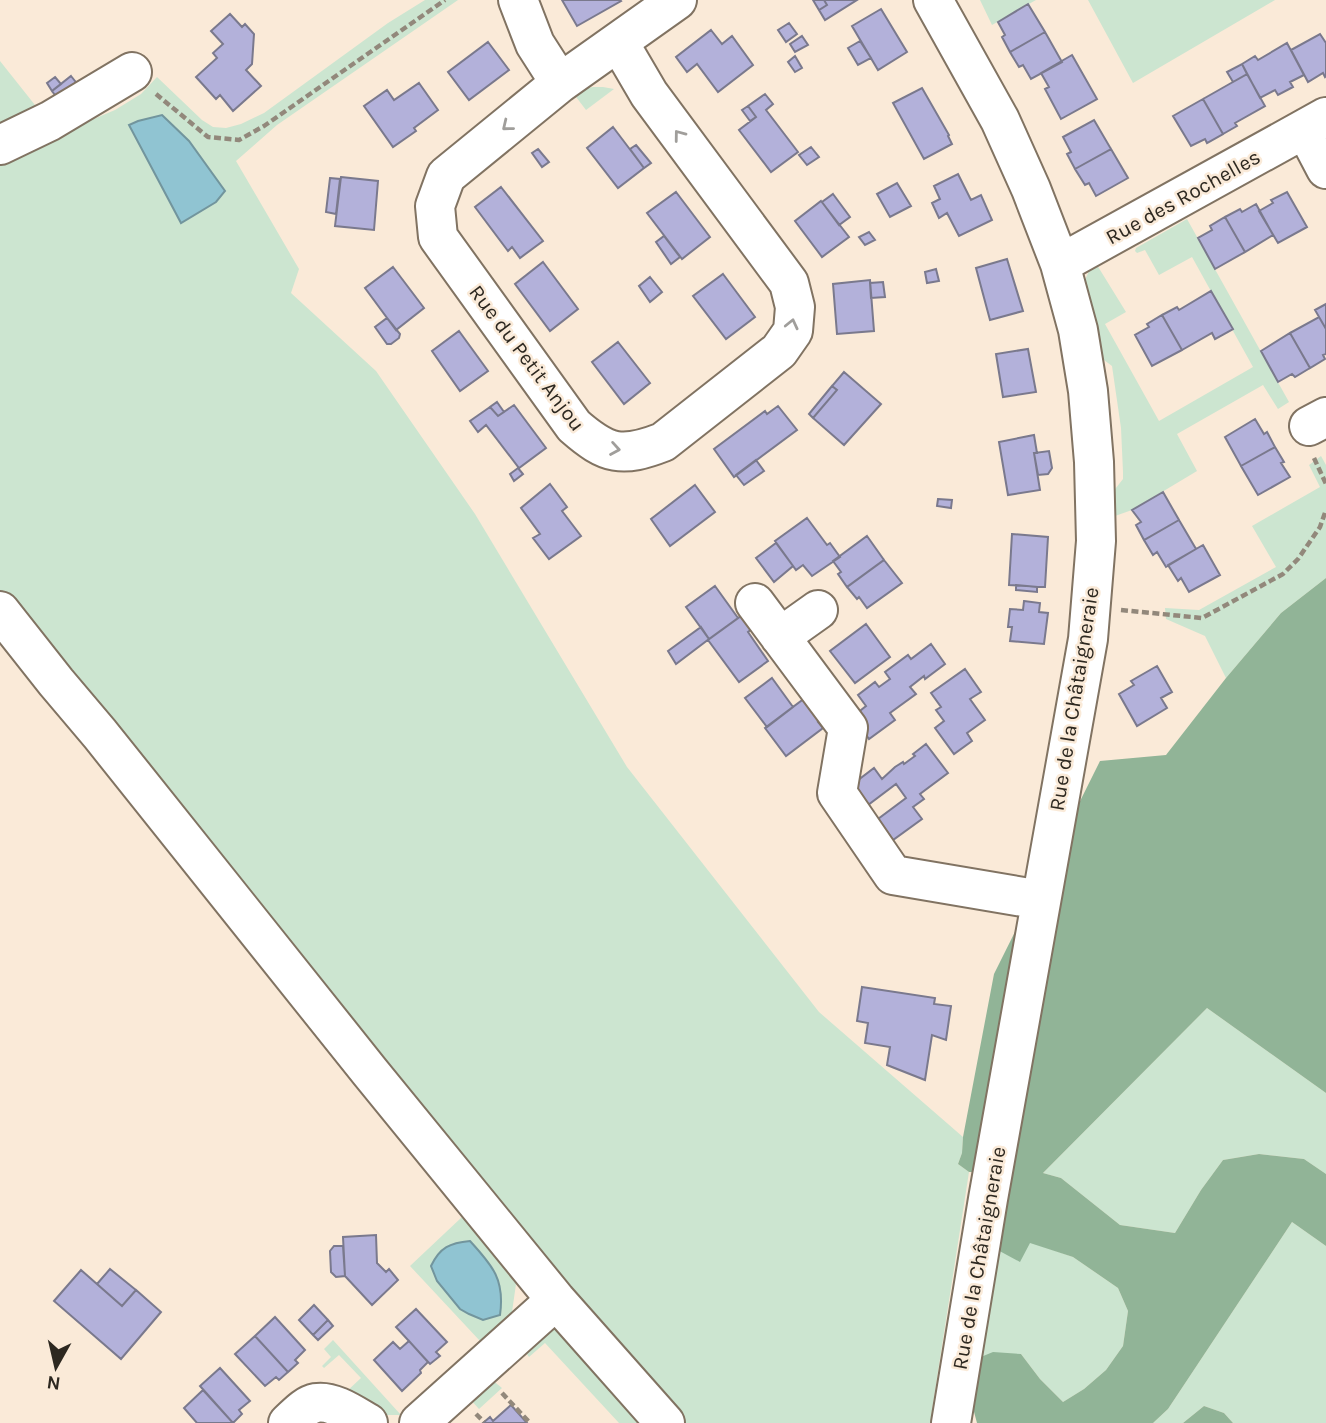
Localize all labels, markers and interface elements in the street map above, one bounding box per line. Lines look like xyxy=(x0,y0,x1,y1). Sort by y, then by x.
one-way arrow xyxy=(502,118,514,131)
one-way arrow xyxy=(675,130,687,142)
street label: Rue des Rochelles xyxy=(1102,145,1264,249)
street label: Rue du Petit Anjou xyxy=(464,280,590,436)
one-way arrow xyxy=(783,319,798,331)
one-way arrow xyxy=(609,441,621,456)
street label: Rue de la Châtaigneraie xyxy=(1044,585,1104,813)
street label: Rue de la Châtaigneraie xyxy=(948,1144,1010,1372)
north arrow xyxy=(21,1332,91,1402)
text: N xyxy=(45,1371,62,1395)

